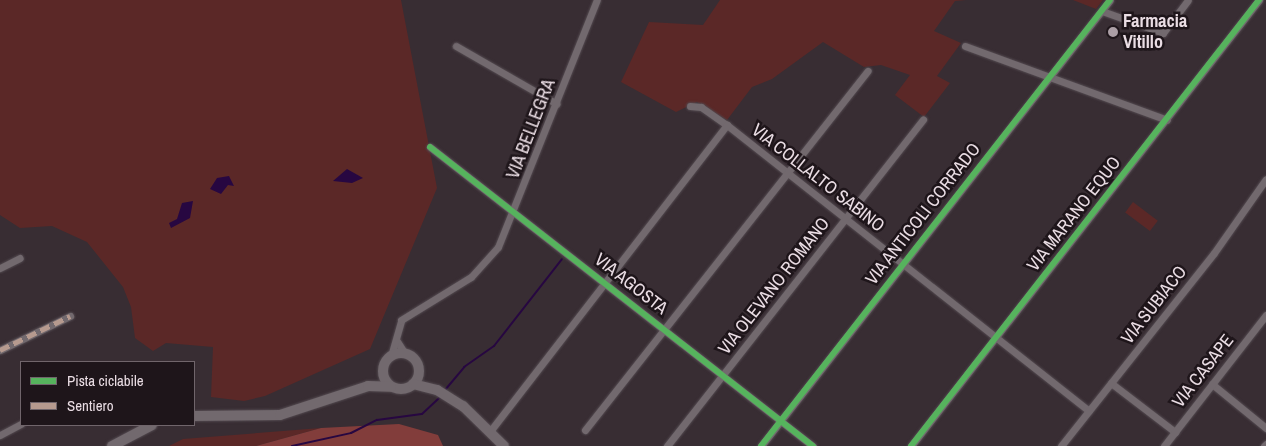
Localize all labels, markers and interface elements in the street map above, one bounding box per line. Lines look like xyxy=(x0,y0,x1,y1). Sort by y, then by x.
place label: Farmacia Vitillo xyxy=(1123,11,1187,54)
marker: Farmacia Vitillo xyxy=(1107,26,1119,38)
street label: VIA BELLEGRA xyxy=(502,76,560,182)
street label: VIA COLLALTO SABINO xyxy=(747,119,889,237)
street label: VIA ANTICOLI CORRADO xyxy=(860,138,986,290)
street label: VIA MARANO EQUO xyxy=(1022,152,1126,276)
street label: VIA OLEVANO ROMANO xyxy=(714,213,834,359)
street label: VIA AGOSTA xyxy=(590,248,672,320)
street label: VIA SUBIACO xyxy=(1116,261,1192,349)
street label: VIA CASAPE xyxy=(1167,330,1239,412)
legend xyxy=(20,361,195,426)
text: Pista ciclabile xyxy=(67,370,144,391)
text: Sentiero xyxy=(67,395,114,416)

